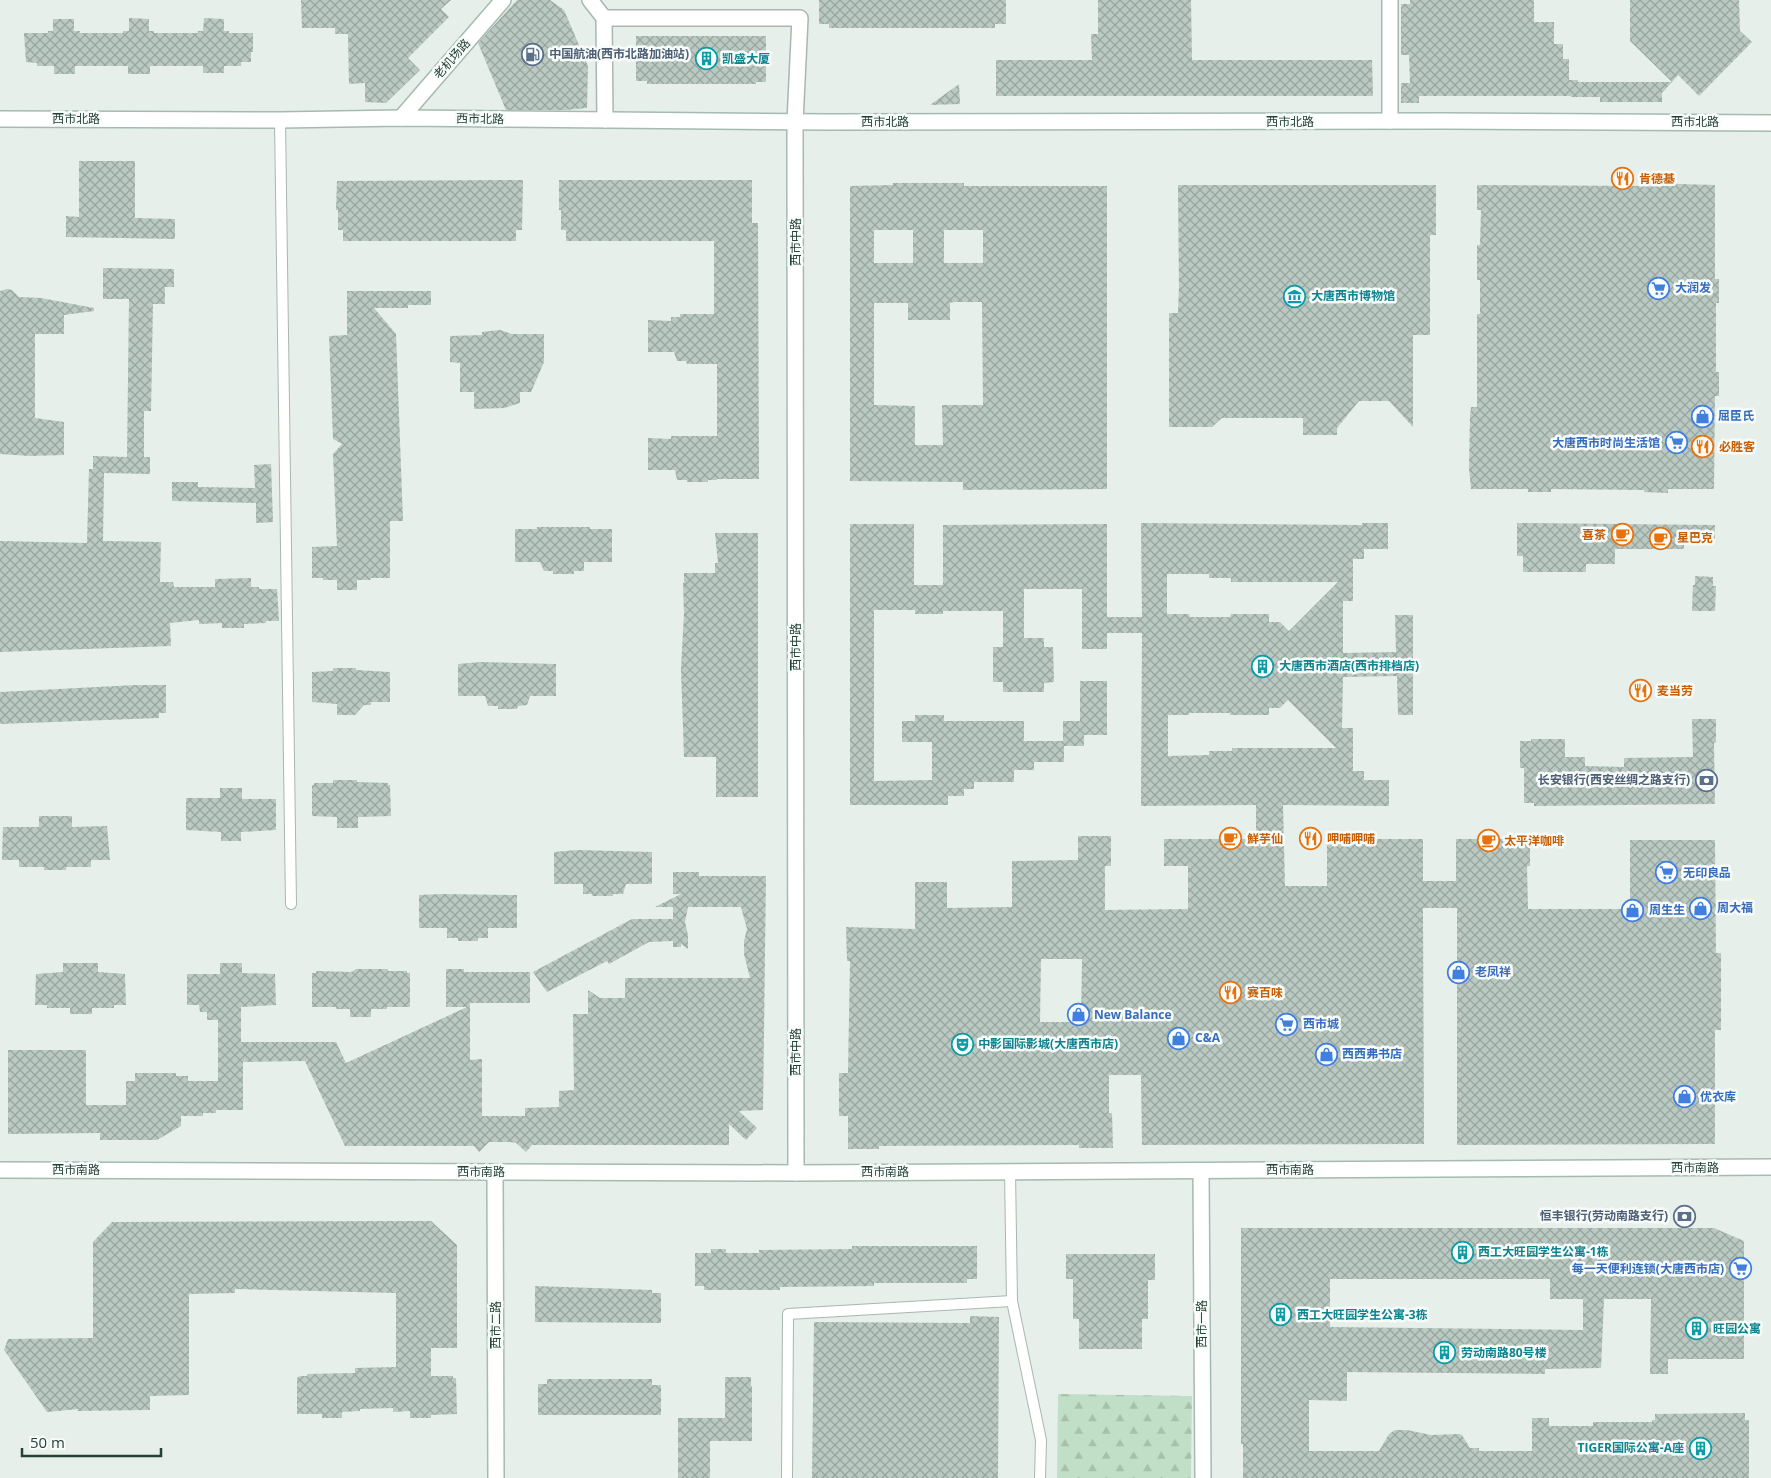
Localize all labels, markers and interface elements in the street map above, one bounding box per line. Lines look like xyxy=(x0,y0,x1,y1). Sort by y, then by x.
street label: 老机场路 xyxy=(429,35,474,82)
fuel station icon: 中国航油(西市北路加油站) xyxy=(521,42,545,66)
place label: 中国航油(西市北路加油站) xyxy=(549,45,689,62)
building icon: 凯盛大厦 xyxy=(694,47,718,71)
place label: 凯盛大厦 xyxy=(722,50,770,67)
street label: 西市北路 xyxy=(52,110,100,127)
street label: 西市北路 xyxy=(456,110,504,127)
street label: 西市北路 xyxy=(861,113,909,130)
street label: 西市北路 xyxy=(1266,113,1314,130)
street label: 西市北路 xyxy=(1671,113,1719,130)
restaurant icon: 肯德基 xyxy=(1611,167,1635,191)
place label: 肯德基 xyxy=(1639,170,1675,187)
street label: 西市中路 xyxy=(787,218,804,266)
supermarket icon: 大润发 xyxy=(1647,276,1671,300)
place label: 大润发 xyxy=(1675,279,1711,296)
museum icon: 大唐西市博物馆 xyxy=(1283,284,1307,308)
place label: 大唐西市博物馆 xyxy=(1311,287,1395,304)
shop icon: 屈臣氏 xyxy=(1690,404,1714,428)
place label: 屈臣氏 xyxy=(1718,407,1754,424)
supermarket icon: 大唐西市时尚生活馆 xyxy=(1664,431,1688,455)
place label: 大唐西市时尚生活馆 xyxy=(1552,434,1660,451)
restaurant icon: 必胜客 xyxy=(1691,435,1715,459)
place label: 必胜客 xyxy=(1719,438,1755,455)
cafe icon: 喜茶 xyxy=(1610,523,1634,547)
place label: 喜茶 xyxy=(1582,526,1606,543)
cafe icon: 星巴克 xyxy=(1649,526,1673,550)
place label: 星巴克 xyxy=(1677,529,1713,546)
street label: 西市中路 xyxy=(787,623,804,671)
building icon: 大唐西市酒店(西市排档店) xyxy=(1251,654,1275,678)
place label: 大唐西市酒店(西市排档店) xyxy=(1279,657,1419,674)
restaurant icon: 麦当劳 xyxy=(1629,679,1653,703)
place label: 麦当劳 xyxy=(1657,682,1693,699)
bank icon: 长安银行(西安丝绸之路支行) xyxy=(1694,768,1718,792)
place label: 长安银行(西安丝绸之路支行) xyxy=(1538,771,1690,788)
cafe icon: 鮮芋仙 xyxy=(1219,827,1243,851)
restaurant icon: 呷哺呷哺 xyxy=(1299,827,1323,851)
cafe icon: 太平洋咖啡 xyxy=(1476,829,1500,853)
place label: 鮮芋仙 xyxy=(1247,830,1283,847)
place label: 呷哺呷哺 xyxy=(1327,830,1375,847)
place label: 太平洋咖啡 xyxy=(1504,832,1564,849)
supermarket icon: 无印良品 xyxy=(1655,861,1679,885)
place label: 无印良品 xyxy=(1683,864,1731,881)
shop icon: 周大福 xyxy=(1689,896,1713,920)
shop icon: 周生生 xyxy=(1621,898,1645,922)
place label: 周大福 xyxy=(1717,899,1753,916)
place label: 周生生 xyxy=(1649,901,1685,918)
shop icon: 老凤祥 xyxy=(1447,960,1471,984)
place label: 老凤祥 xyxy=(1475,963,1511,980)
restaurant icon: 赛百味 xyxy=(1219,981,1243,1005)
place label: 赛百味 xyxy=(1247,984,1283,1001)
shop icon: New Balance xyxy=(1066,1003,1090,1027)
place label: New Balance xyxy=(1094,1006,1172,1023)
supermarket icon: 西市城 xyxy=(1275,1012,1299,1036)
place label: 西市城 xyxy=(1303,1015,1339,1032)
shop icon: C&A xyxy=(1167,1026,1191,1050)
street label: 西市中路 xyxy=(787,1028,804,1076)
place label: C&A xyxy=(1195,1029,1221,1046)
theatre icon: 中影国际影城(大唐西市店) xyxy=(950,1032,974,1056)
place label: 中影国际影城(大唐西市店) xyxy=(978,1035,1118,1052)
shop icon: 西西弗书店 xyxy=(1314,1042,1338,1066)
place label: 西西弗书店 xyxy=(1342,1045,1402,1062)
shop icon: 优衣库 xyxy=(1672,1085,1696,1109)
place label: 优衣库 xyxy=(1700,1088,1736,1105)
street label: 西市南路 xyxy=(1671,1159,1719,1176)
street label: 西市南路 xyxy=(52,1161,100,1178)
street label: 西市南路 xyxy=(1266,1161,1314,1178)
street label: 西市南路 xyxy=(457,1163,505,1180)
street label: 西市南路 xyxy=(861,1163,909,1180)
bank icon: 恒丰银行(劳动南路支行) xyxy=(1672,1204,1696,1228)
place label: 恒丰银行(劳动南路支行) xyxy=(1540,1207,1668,1224)
building icon: 西工大旺园学生公寓-1栋 xyxy=(1450,1240,1474,1264)
place label: 西工大旺园学生公寓-1栋 xyxy=(1478,1243,1609,1260)
supermarket icon: 每一天便利连锁(大唐西市店) xyxy=(1728,1257,1752,1281)
place label: 每一天便利连锁(大唐西市店) xyxy=(1572,1260,1724,1277)
street label: 西市一路 xyxy=(1193,1300,1210,1348)
street label: 西市二路 xyxy=(487,1301,504,1349)
building icon: 西工大旺园学生公寓-3栋 xyxy=(1269,1303,1293,1327)
place label: 西工大旺园学生公寓-3栋 xyxy=(1297,1306,1428,1323)
building icon: 旺园公寓 xyxy=(1685,1317,1709,1341)
place label: 旺园公寓 xyxy=(1713,1320,1761,1337)
building icon: 劳动南路80号楼 xyxy=(1433,1341,1457,1365)
place label: 劳动南路80号楼 xyxy=(1461,1344,1547,1361)
scale bar xyxy=(22,1426,161,1458)
text: 50 m xyxy=(30,1432,65,1452)
building icon: TIGER国际公寓-A座 xyxy=(1688,1436,1712,1460)
place label: TIGER国际公寓-A座 xyxy=(1578,1439,1684,1456)

